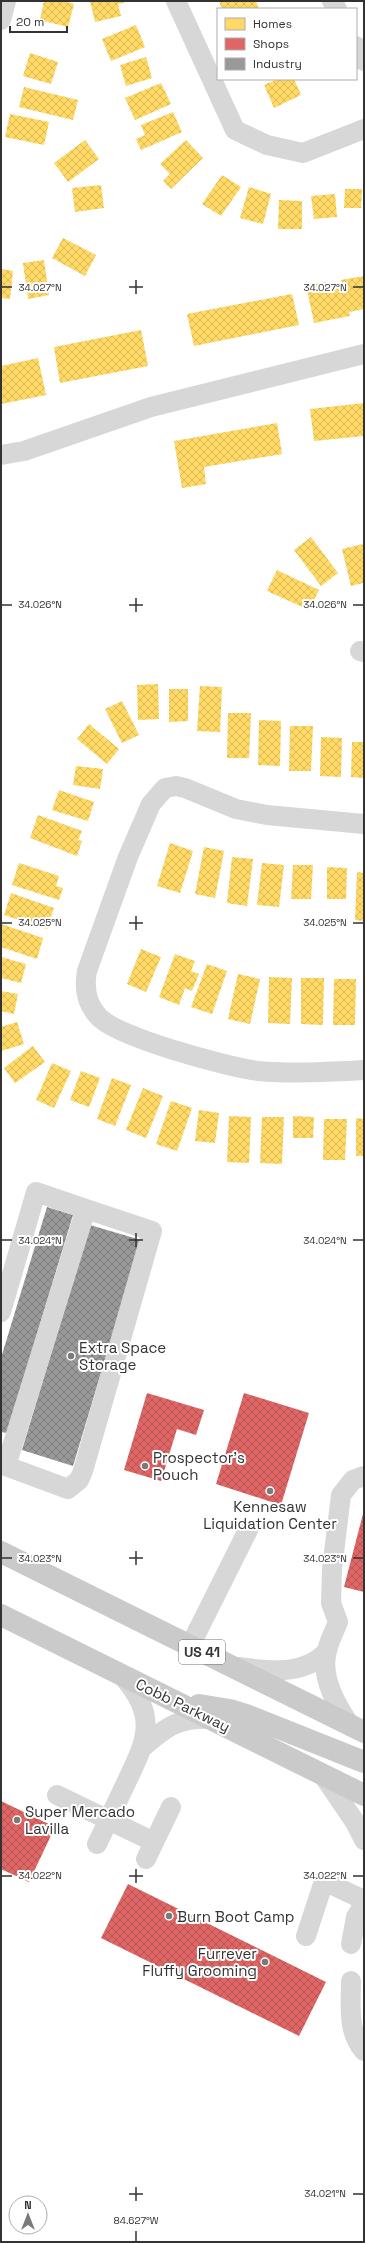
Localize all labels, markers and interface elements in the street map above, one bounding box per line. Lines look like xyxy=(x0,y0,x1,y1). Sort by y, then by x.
scale bar xyxy=(10,8,67,34)
legend xyxy=(217,8,357,80)
text: 20 m xyxy=(16,14,44,30)
text: Homes xyxy=(253,16,292,32)
text: Shops xyxy=(253,36,289,52)
text: Industry xyxy=(253,56,302,72)
text: 34.027°N xyxy=(18,281,62,294)
text: 34.027°N xyxy=(303,281,347,294)
text: 34.026°N xyxy=(18,598,62,611)
text: 34.026°N xyxy=(303,598,347,611)
text: 34.025°N xyxy=(18,916,62,929)
text: 34.025°N xyxy=(303,916,347,929)
text: 34.024°N xyxy=(18,1234,62,1247)
text: 34.024°N xyxy=(303,1234,347,1247)
place label: Extra Space Storage xyxy=(79,1338,166,1374)
marker: Extra Space Storage xyxy=(66,1351,76,1361)
place label: Prospector's Pouch xyxy=(153,1448,245,1484)
marker: Prospector's Pouch xyxy=(140,1461,150,1471)
marker: Kennesaw Liquidation Center xyxy=(265,1486,275,1496)
place label: Kennesaw Liquidation Center xyxy=(203,1497,337,1533)
text: 34.023°N xyxy=(18,1552,62,1565)
text: 34.023°N xyxy=(303,1552,347,1565)
road number: US 41 xyxy=(179,1640,225,1664)
street label: Cobb Parkway xyxy=(133,1674,233,1736)
place label: Super Mercado Lavilla xyxy=(25,1802,135,1838)
marker: Super Mercado Lavilla xyxy=(12,1815,22,1825)
text: 34.022°N xyxy=(18,1869,62,1882)
text: 34.022°N xyxy=(303,1869,347,1882)
place label: Burn Boot Camp xyxy=(177,1907,295,1926)
marker: Burn Boot Camp xyxy=(164,1911,174,1921)
place label: Furrever Fluffy Grooming xyxy=(142,1944,257,1980)
marker: Furrever Fluffy Grooming xyxy=(260,1957,270,1967)
text: 34.021°N xyxy=(304,2187,346,2200)
north arrow xyxy=(8,2195,48,2235)
text: N xyxy=(24,2198,32,2212)
text: 84.627°W xyxy=(113,2214,159,2227)

